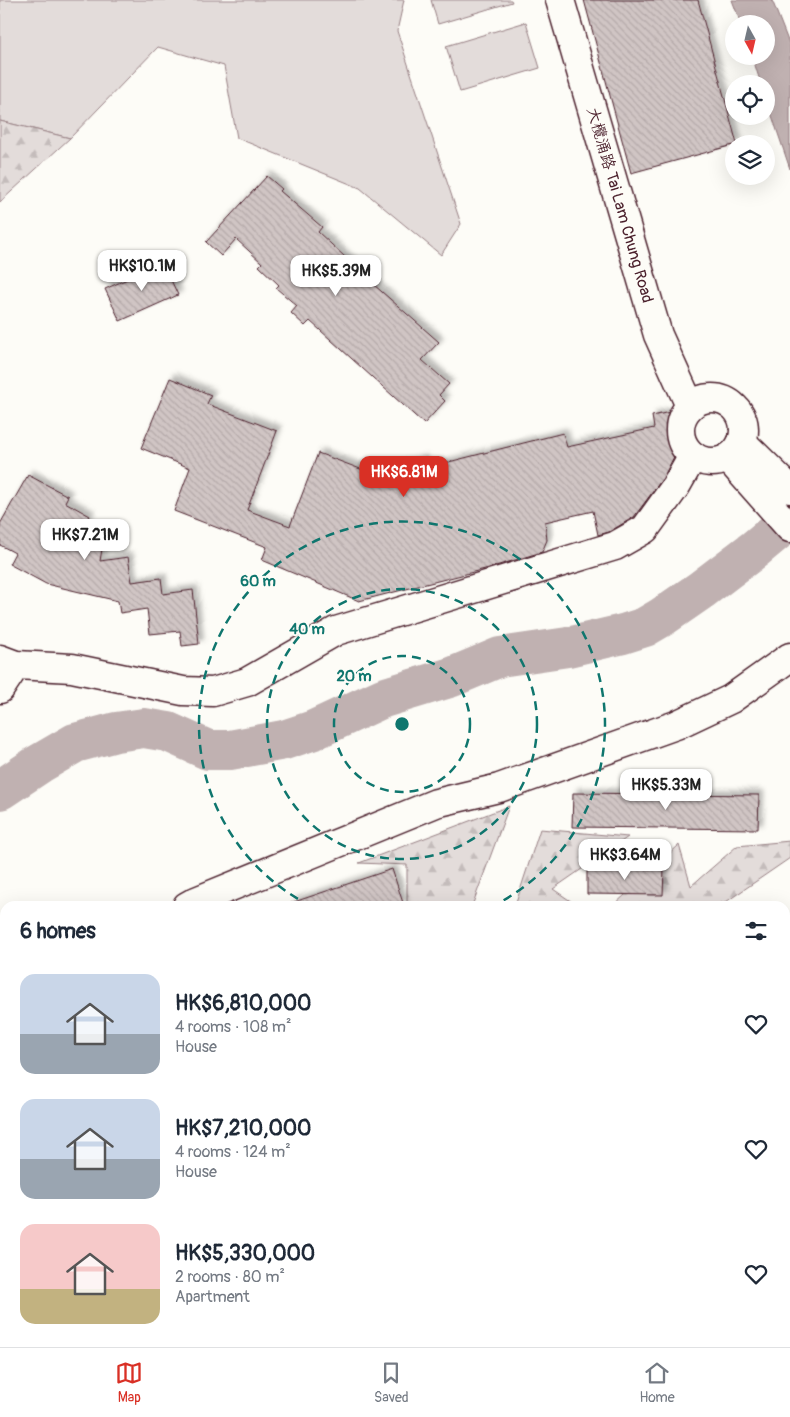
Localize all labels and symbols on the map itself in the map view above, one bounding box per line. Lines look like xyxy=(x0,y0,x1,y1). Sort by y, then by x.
north arrow xyxy=(725,15,775,65)
street label: 大欖涌路 Tai Lam Chung Road xyxy=(582,105,658,305)
pin: HK$10.1M xyxy=(90,250,194,292)
pin: HK$5.39M xyxy=(284,254,388,297)
pin: HK$6.81M xyxy=(352,456,456,498)
pin: HK$7.21M xyxy=(33,518,137,561)
text: 60 m xyxy=(240,572,276,591)
text: 40 m xyxy=(289,620,325,639)
text: 20 m xyxy=(336,667,372,686)
centre of rings xyxy=(393,715,411,733)
pin: HK$5.33M xyxy=(614,768,718,811)
pin: HK$3.64M xyxy=(573,838,677,881)

